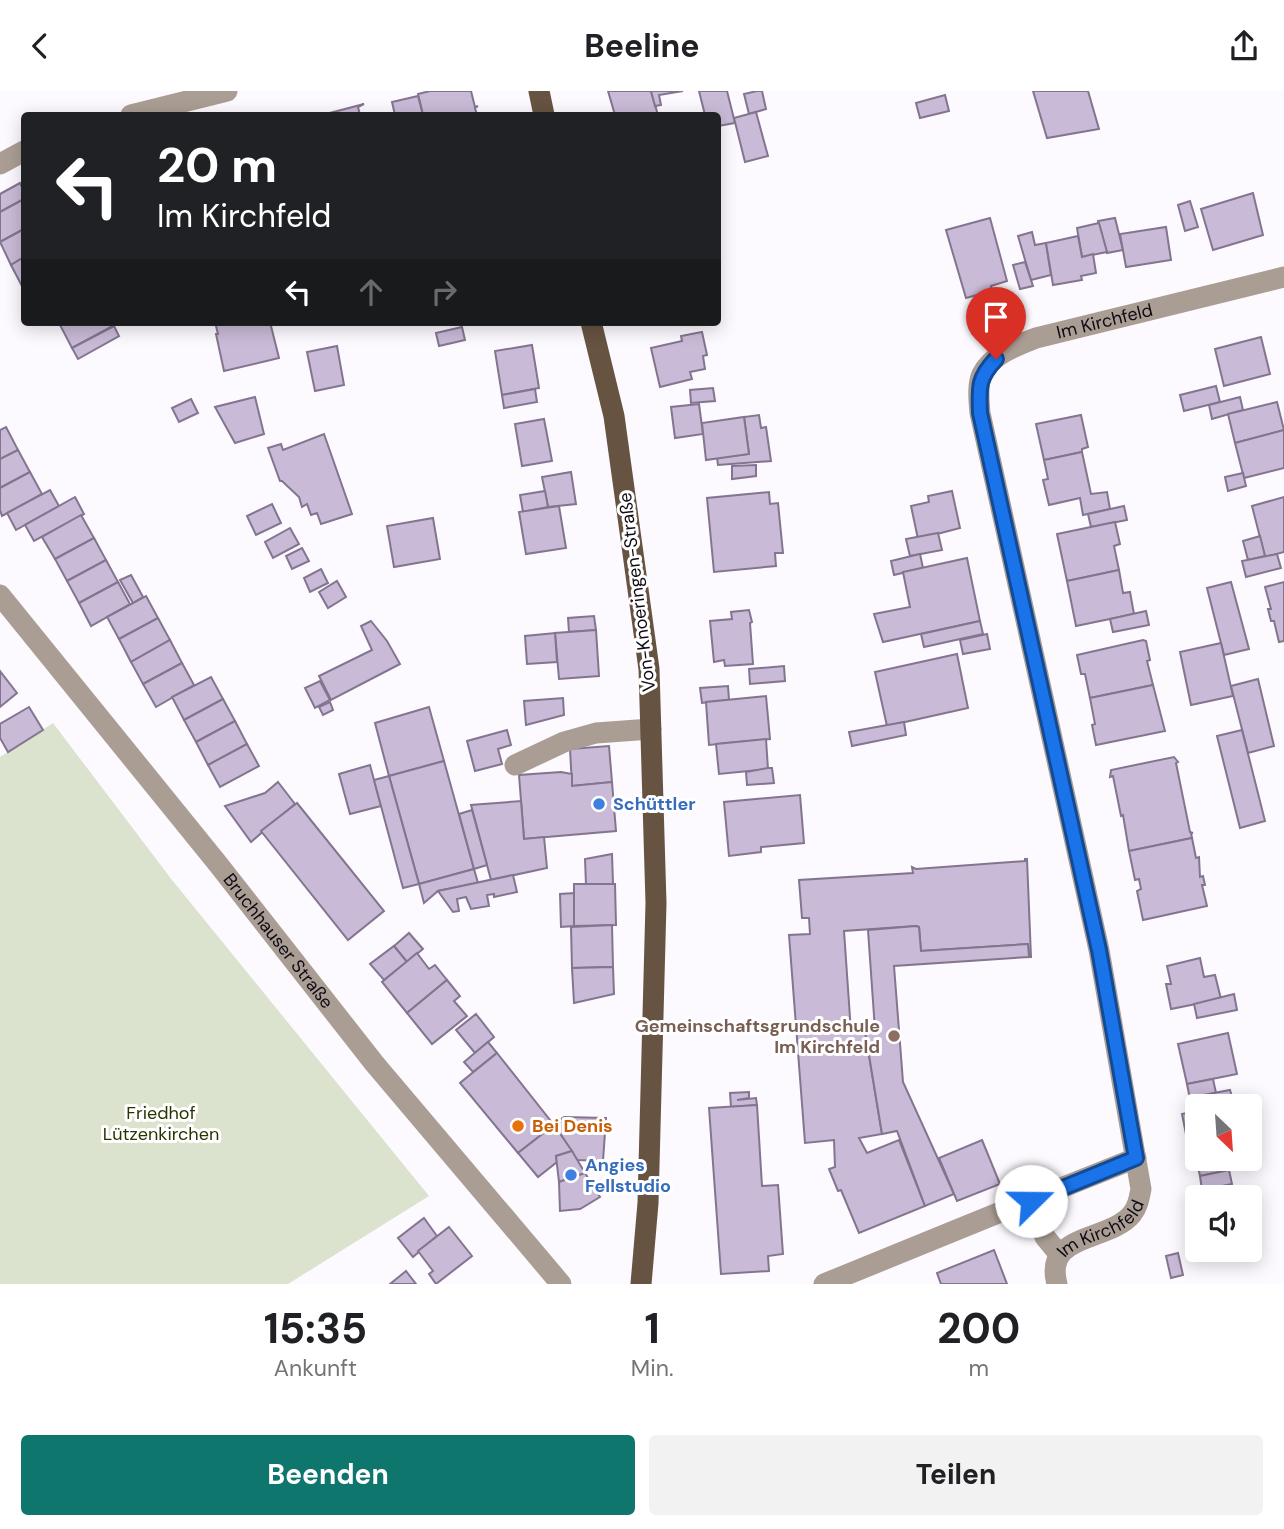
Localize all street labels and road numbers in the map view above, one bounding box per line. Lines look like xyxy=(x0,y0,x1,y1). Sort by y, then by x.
street label: Im Kirchfeld xyxy=(1054,298,1155,345)
street label: Von-Knoeringen-Straße xyxy=(613,491,661,693)
street label: Bruchhauser Straße xyxy=(218,868,339,1014)
street label: Im Kirchfeld xyxy=(1051,1196,1150,1262)

